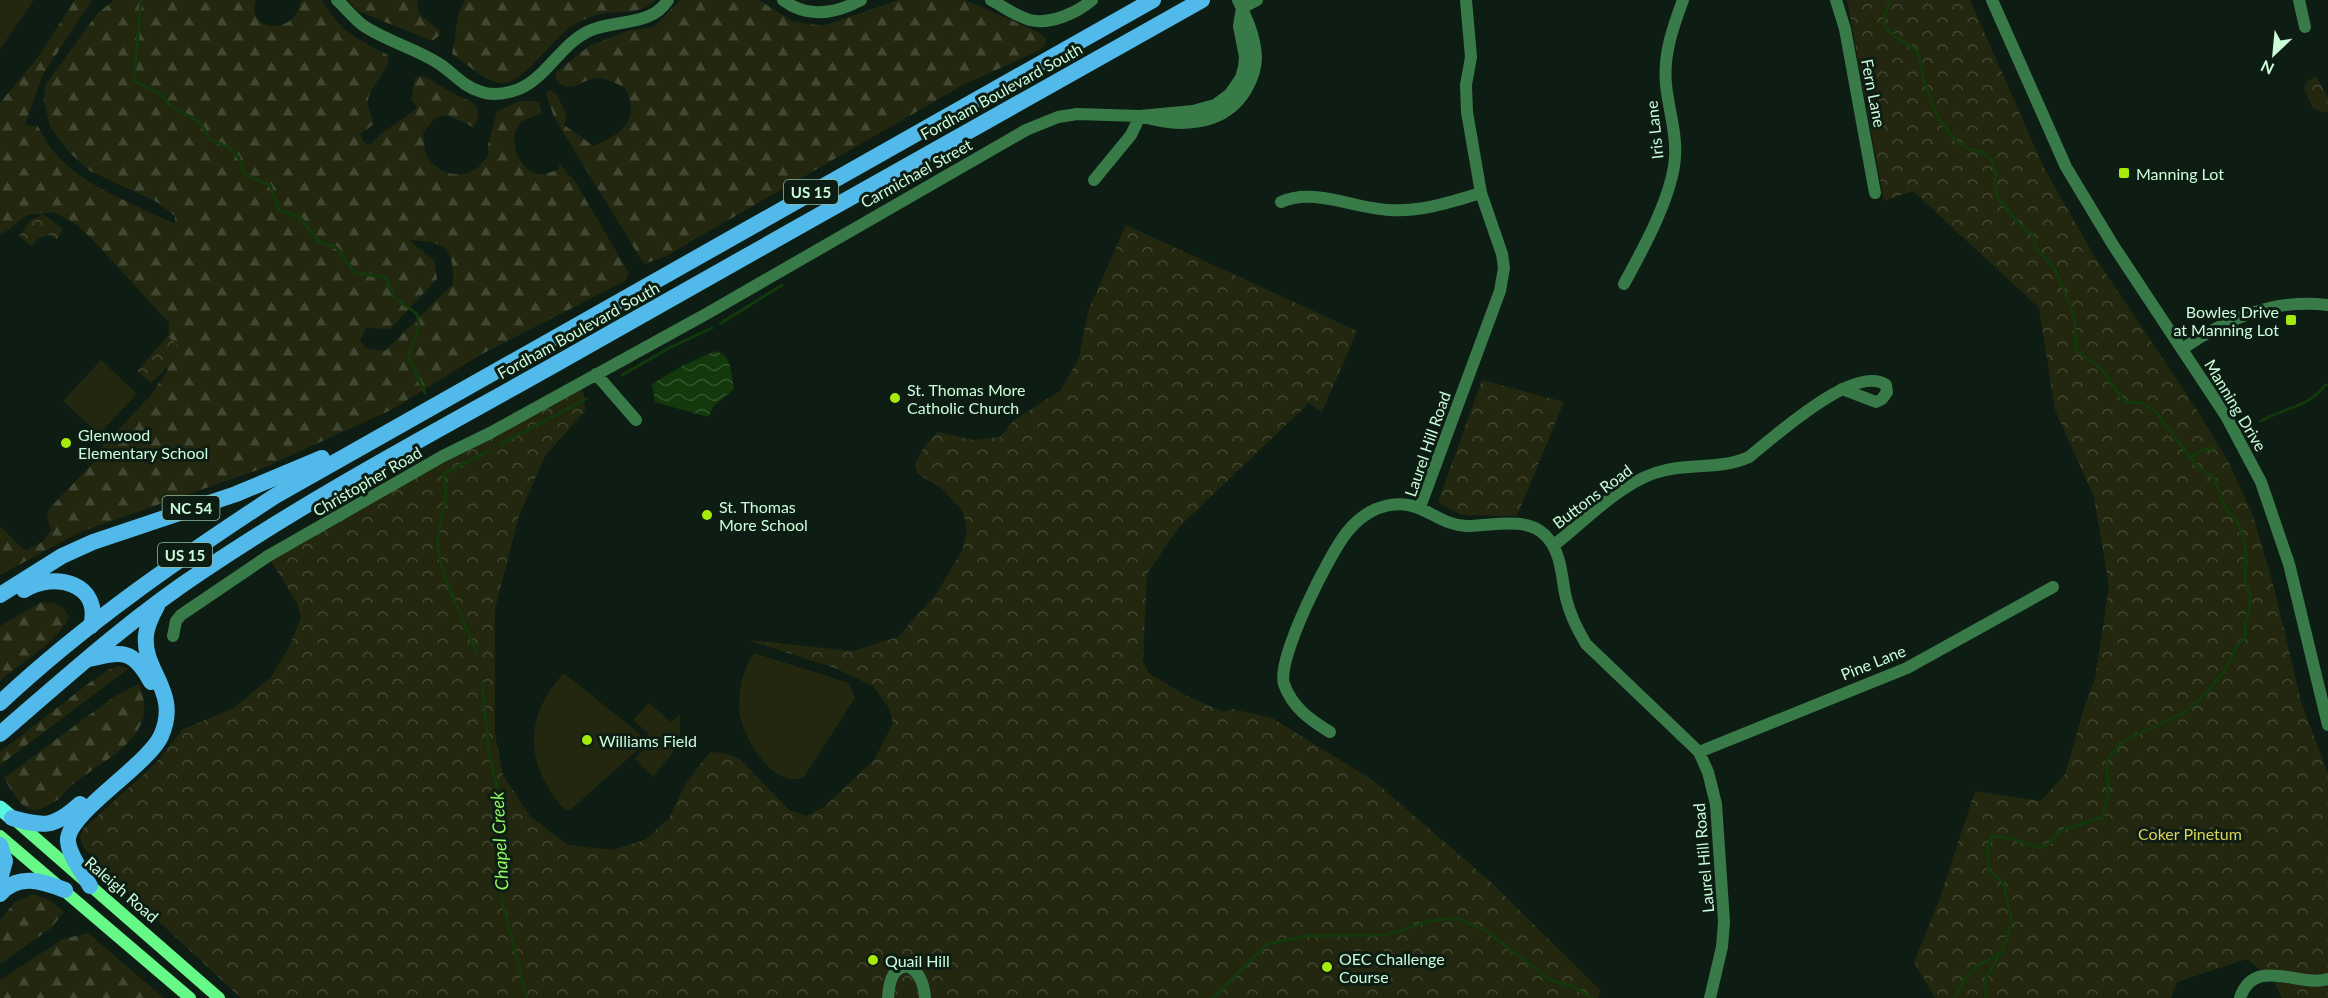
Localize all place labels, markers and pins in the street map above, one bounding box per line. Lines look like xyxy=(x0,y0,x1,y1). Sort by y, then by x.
place label: Manning Lot xyxy=(2136,164,2224,183)
marker: Manning Lot xyxy=(2117,166,2131,180)
place label: Bowles Drive at Manning Lot xyxy=(2173,302,2279,339)
marker: Bowles Drive at Manning Lot xyxy=(2284,313,2298,327)
place label: St. Thomas More Catholic Church xyxy=(907,380,1026,417)
marker: St. Thomas More Catholic Church xyxy=(888,391,902,405)
place label: Glenwood Elementary School xyxy=(78,425,208,462)
marker: Glenwood Elementary School xyxy=(59,436,73,450)
place label: St. Thomas More School xyxy=(719,497,808,534)
marker: St. Thomas More School xyxy=(700,508,714,522)
place label: Williams Field xyxy=(599,731,697,750)
marker: Williams Field xyxy=(580,733,594,747)
place label: OEC Challenge Course xyxy=(1339,949,1445,986)
place label: Quail Hill xyxy=(885,951,950,970)
marker: Quail Hill xyxy=(866,953,880,967)
marker: OEC Challenge Course xyxy=(1320,960,1334,974)

